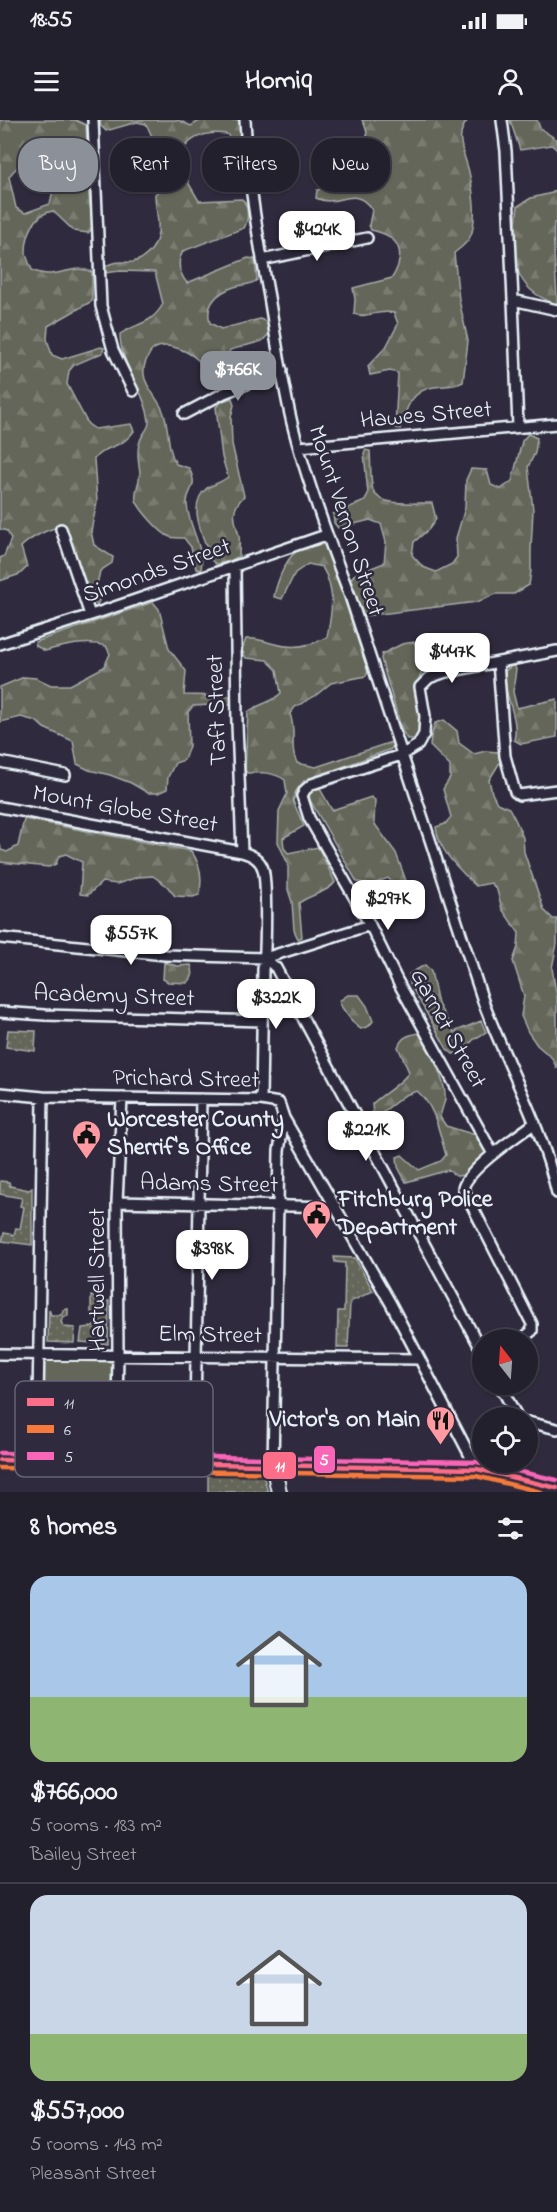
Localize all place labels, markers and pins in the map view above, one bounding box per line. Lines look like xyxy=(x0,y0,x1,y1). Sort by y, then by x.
pin: $424K xyxy=(275,211,359,262)
pin: $766K xyxy=(196,351,280,402)
pin: $447K xyxy=(410,633,494,684)
pin: $297K xyxy=(346,880,430,931)
pin: $557K xyxy=(89,915,173,966)
pin: $322K xyxy=(234,979,318,1030)
place label: Worcester County Sherrif's Office xyxy=(107,1103,284,1166)
pin: $221K xyxy=(324,1111,408,1162)
public building icon: Worcester County Sherrif's Office xyxy=(70,1118,102,1160)
place label: Fitchburg Police Department xyxy=(337,1183,494,1246)
public building icon: Fitchburg Police Department xyxy=(301,1198,333,1240)
pin: $398K xyxy=(170,1230,254,1281)
place label: Victor's on Main xyxy=(269,1403,420,1438)
restaurant icon: Victor's on Main xyxy=(425,1404,457,1446)

